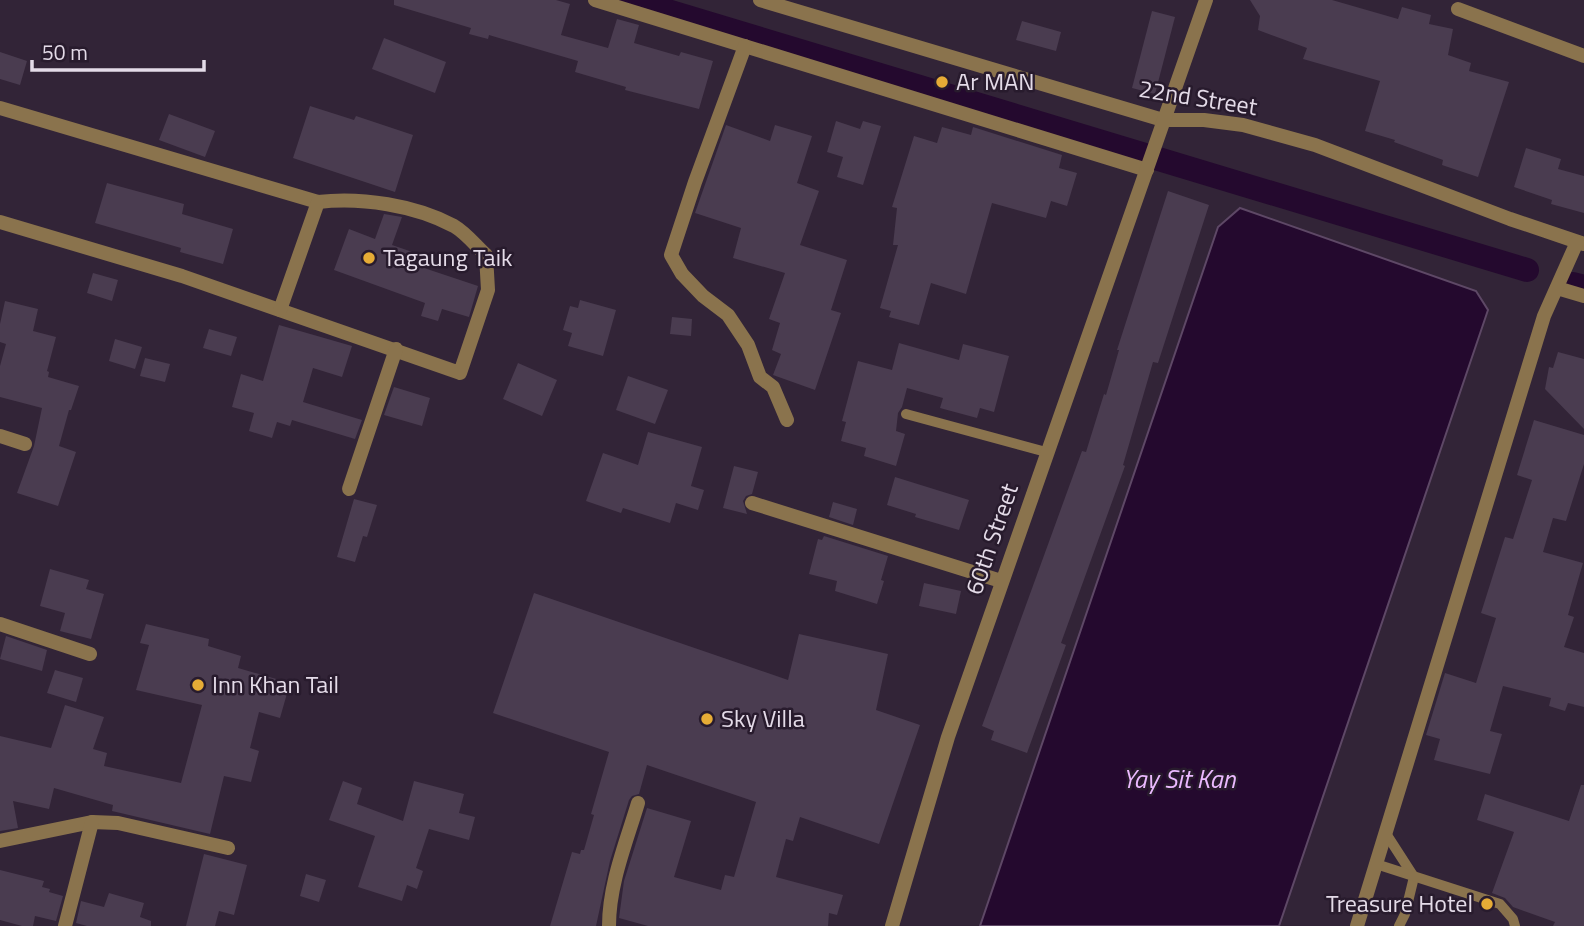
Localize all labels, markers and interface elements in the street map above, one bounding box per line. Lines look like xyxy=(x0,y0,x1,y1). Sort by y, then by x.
scale bar xyxy=(32,28,203,72)
text: 50 m xyxy=(42,36,88,68)
place label: Ar MAN xyxy=(956,63,1035,99)
street label: 22nd Street xyxy=(1136,70,1261,124)
marker: Ar MAN xyxy=(934,74,950,90)
place label: Tagaung Taik xyxy=(383,239,513,275)
marker: Tagaung Taik xyxy=(361,250,377,266)
street label: 60th Street xyxy=(955,478,1027,599)
place label: Inn Khan Tail xyxy=(212,666,339,702)
marker: Inn Khan Tail xyxy=(190,677,206,693)
place label: Sky Villa xyxy=(721,700,805,736)
marker: Sky Villa xyxy=(699,711,715,727)
water label: Yay Sit Kan xyxy=(1123,759,1237,798)
place label: Treasure Hotel xyxy=(1326,885,1473,921)
marker: Treasure Hotel xyxy=(1479,896,1495,912)

